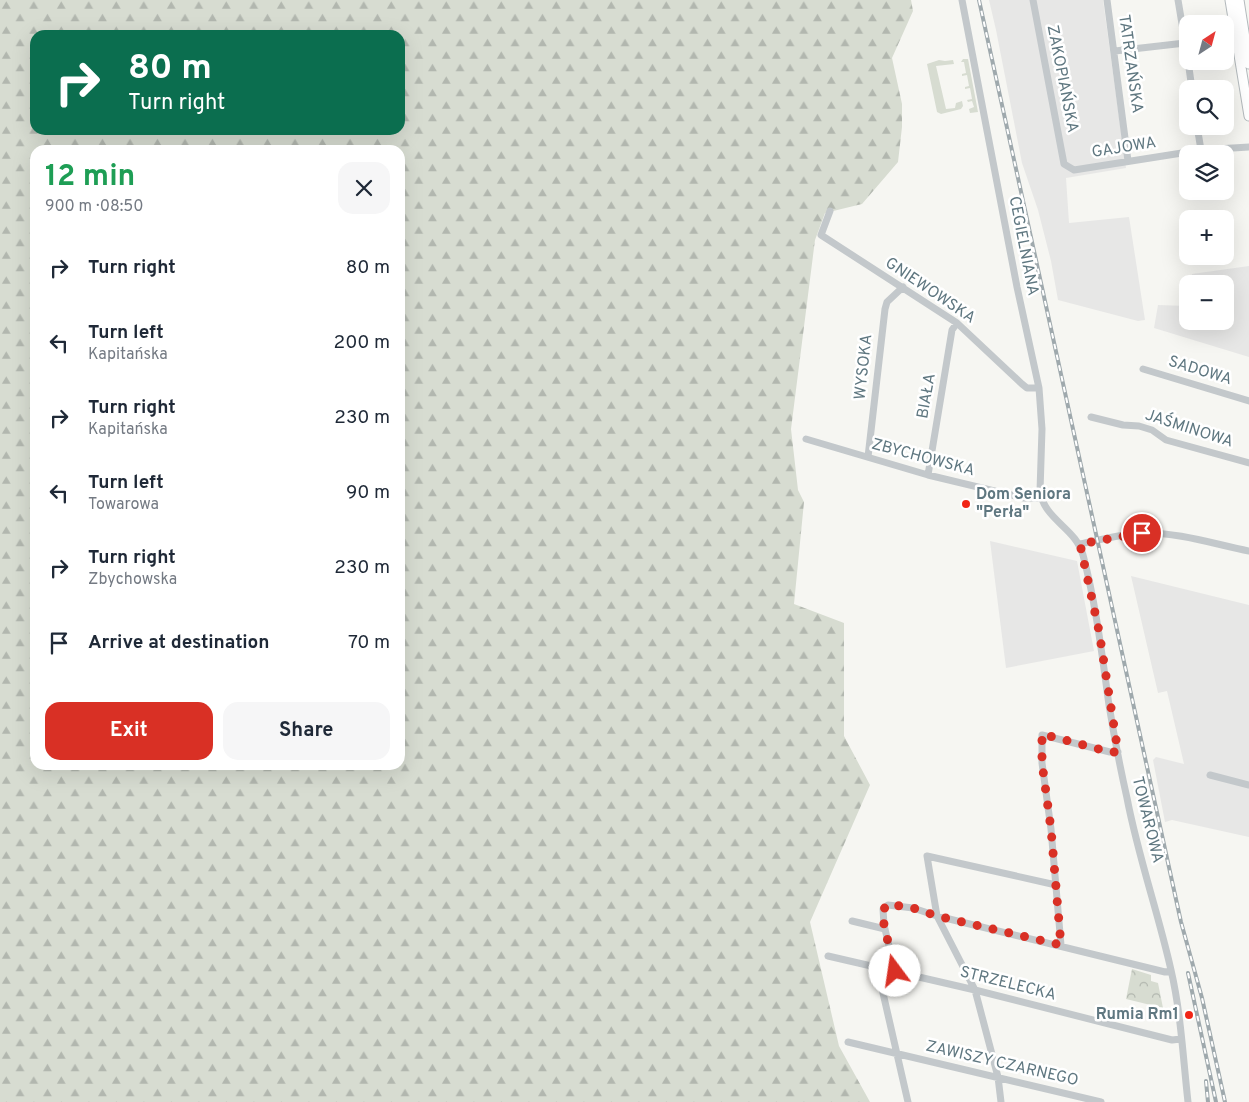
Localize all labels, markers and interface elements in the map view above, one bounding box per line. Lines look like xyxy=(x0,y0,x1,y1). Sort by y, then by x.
street label: TATRZAŃSKA xyxy=(1113,13,1149,115)
north arrow xyxy=(1179,15,1234,70)
map controls xyxy=(1179,15,1234,330)
street label: ZAKOPIAŃSKA xyxy=(1042,23,1084,135)
text: 80 m xyxy=(128,47,212,91)
icon: right xyxy=(45,50,110,115)
button: search xyxy=(1179,80,1234,135)
text: Turn right xyxy=(128,90,225,117)
street label: GAJOWA xyxy=(1090,133,1158,163)
button: layers xyxy=(1179,145,1234,200)
text: 12 min xyxy=(45,159,135,196)
button: close xyxy=(338,162,390,214)
street label: CEGIELNIANA xyxy=(1004,194,1042,298)
text: 900 m · 08:50 xyxy=(45,197,144,217)
button: + xyxy=(1179,210,1234,265)
street label: GNIEWOWSKA xyxy=(881,253,979,329)
icon: right xyxy=(45,254,73,282)
text: Turn right xyxy=(88,256,176,280)
text: 80 m xyxy=(346,256,390,280)
button: − xyxy=(1179,275,1234,330)
text: Turn left xyxy=(88,321,164,345)
icon: left xyxy=(45,329,73,357)
text: 200 m xyxy=(334,331,390,355)
street label: WYSOKA xyxy=(851,333,877,401)
text: Kapitańska xyxy=(88,345,168,365)
street label: SADOWA xyxy=(1166,352,1234,390)
street label: BIAŁA xyxy=(913,372,941,420)
text: Turn right xyxy=(88,396,176,420)
street label: JAŚMINOWA xyxy=(1142,403,1236,453)
icon: right xyxy=(45,404,73,432)
text: 230 m xyxy=(334,406,390,430)
text: Kapitańska xyxy=(88,420,168,440)
street label: ZBYCHOWSKA xyxy=(869,435,977,481)
text: Turn left xyxy=(88,471,164,495)
icon: left xyxy=(45,479,73,507)
text: 90 m xyxy=(346,481,390,505)
place label: Dom Seniora "Perła" xyxy=(976,485,1071,523)
text: Towarowa xyxy=(88,495,159,515)
marker: Dom Seniora "Perła" xyxy=(960,498,972,510)
pin xyxy=(1121,512,1163,554)
icon: arrive xyxy=(1128,519,1156,547)
text: Turn right xyxy=(88,546,176,570)
icon: right xyxy=(45,554,73,582)
text: 230 m xyxy=(334,556,390,580)
text: Zbychowska xyxy=(88,570,177,590)
icon: arrive xyxy=(45,629,73,657)
text: Arrive at destination xyxy=(88,631,269,655)
text: 70 m xyxy=(348,631,390,655)
button: Exit xyxy=(45,702,213,760)
button: Share xyxy=(223,702,390,760)
street label: TOWAROWA xyxy=(1127,775,1167,865)
position arrow xyxy=(868,944,920,996)
street label: STRZELECKA xyxy=(958,962,1058,1006)
place label: Rumia Rm1 xyxy=(1096,1005,1179,1025)
marker: Rumia Rm1 xyxy=(1183,1009,1195,1021)
street label: ZAWISZY CZARNEGO xyxy=(924,1037,1080,1091)

